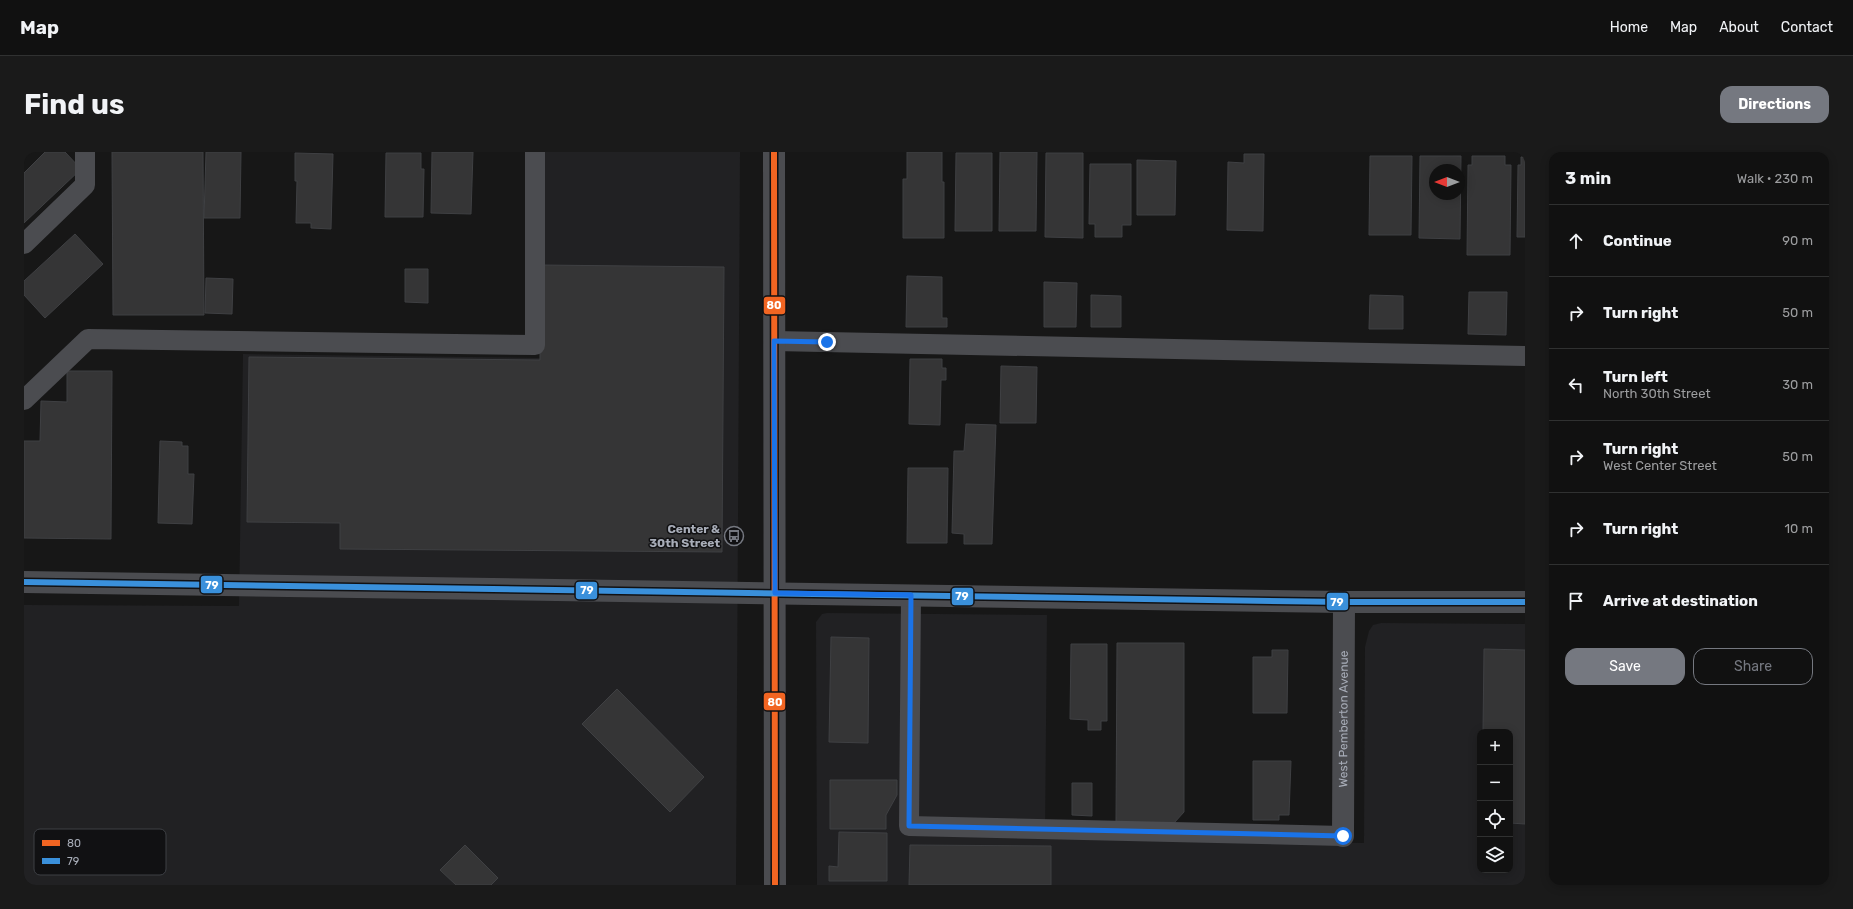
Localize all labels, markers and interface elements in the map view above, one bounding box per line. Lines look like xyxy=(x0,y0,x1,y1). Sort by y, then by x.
text: Map xyxy=(20,16,59,39)
text: Home xyxy=(1610,19,1648,36)
text: Map xyxy=(1670,19,1697,36)
text: About xyxy=(1719,19,1759,36)
text: Contact xyxy=(1781,19,1833,36)
button: Directions xyxy=(1720,86,1829,123)
text: Find us xyxy=(24,88,124,121)
north arrow xyxy=(1429,164,1465,200)
text: 3 min xyxy=(1565,168,1611,188)
text: Walk · 230 m xyxy=(1737,171,1813,186)
icon: ahead xyxy=(1565,230,1587,252)
text: Continue xyxy=(1603,232,1672,250)
text: 90 m xyxy=(1782,233,1813,248)
line badge: 80 xyxy=(763,296,786,315)
text: 80 xyxy=(767,299,781,312)
icon: right xyxy=(1565,302,1587,324)
text: Turn right xyxy=(1603,304,1678,322)
text: 50 m xyxy=(1782,305,1813,320)
route end xyxy=(818,333,836,351)
text: Turn left xyxy=(1603,368,1668,386)
icon: left xyxy=(1565,374,1587,396)
text: 30 m xyxy=(1782,377,1813,392)
text: North 30th Street xyxy=(1603,386,1710,401)
text: Turn right xyxy=(1603,440,1678,458)
icon: right xyxy=(1565,446,1587,468)
text: 50 m xyxy=(1782,449,1813,464)
text: West Center Street xyxy=(1603,458,1717,473)
icon: right xyxy=(1565,518,1587,540)
text: Turn right xyxy=(1603,520,1678,538)
text: 10 m xyxy=(1784,521,1813,536)
place label: Center & 30th Street xyxy=(649,522,720,550)
bus stop icon: Center & 30th Street xyxy=(723,525,745,547)
line badge: 79 xyxy=(200,575,223,594)
text: 79 xyxy=(205,579,219,592)
line badge: 79 xyxy=(575,581,598,600)
text: 79 xyxy=(580,584,594,597)
line badge: 79 xyxy=(951,587,974,606)
text: 79 xyxy=(955,590,969,603)
icon: arrive xyxy=(1565,590,1587,612)
line badge: 79 xyxy=(1326,592,1349,611)
text: Arrive at destination xyxy=(1603,592,1758,610)
text: 79 xyxy=(1330,596,1344,609)
button: Save xyxy=(1565,648,1685,685)
button: Share xyxy=(1693,648,1813,685)
street label: West Pemberton Avenue xyxy=(1336,650,1351,788)
line badge: 80 xyxy=(763,692,786,711)
text: 80 xyxy=(768,696,782,709)
map controls xyxy=(1477,729,1513,873)
button: + xyxy=(1477,729,1513,765)
button: − xyxy=(1477,765,1513,801)
button: locate xyxy=(1477,801,1513,837)
route start xyxy=(1334,827,1352,845)
legend xyxy=(34,829,166,875)
text: 80 xyxy=(67,837,81,850)
button: layers xyxy=(1477,837,1513,873)
text: 79 xyxy=(67,855,79,868)

